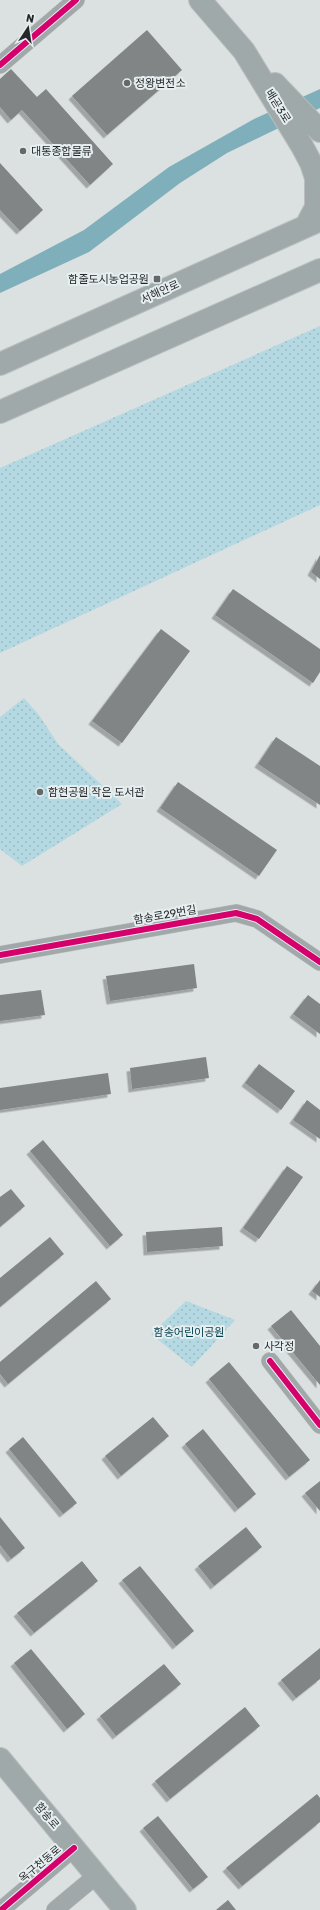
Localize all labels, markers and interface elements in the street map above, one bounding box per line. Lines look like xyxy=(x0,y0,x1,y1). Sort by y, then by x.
north arrow xyxy=(8,8,48,48)
text: N xyxy=(25,12,35,26)
place label: 정왕변전소 xyxy=(135,77,186,90)
marker: 정왕변전소 xyxy=(122,78,132,88)
street label: 배곧3로 xyxy=(263,87,293,125)
place label: 대통종합물류 xyxy=(31,145,92,158)
marker: 대통종합물류 xyxy=(18,146,28,156)
place label: 함줄도시농업공원 xyxy=(68,273,149,286)
marker: 함줄도시농업공원 xyxy=(152,274,162,284)
street label: 서해안로 xyxy=(139,278,181,306)
place label: 함현공원 작은 도서관 xyxy=(48,786,144,799)
marker: 함현공원 작은 도서관 xyxy=(35,787,45,797)
street label: 함송로29번길 xyxy=(133,903,197,927)
park label: 함송어린이공원 xyxy=(154,1326,224,1339)
place label: 사각정 xyxy=(264,1340,294,1353)
marker: 사각정 xyxy=(251,1341,261,1351)
street label: 함송로 xyxy=(32,1800,62,1832)
street label: 옥구천동로 xyxy=(16,1843,64,1885)

